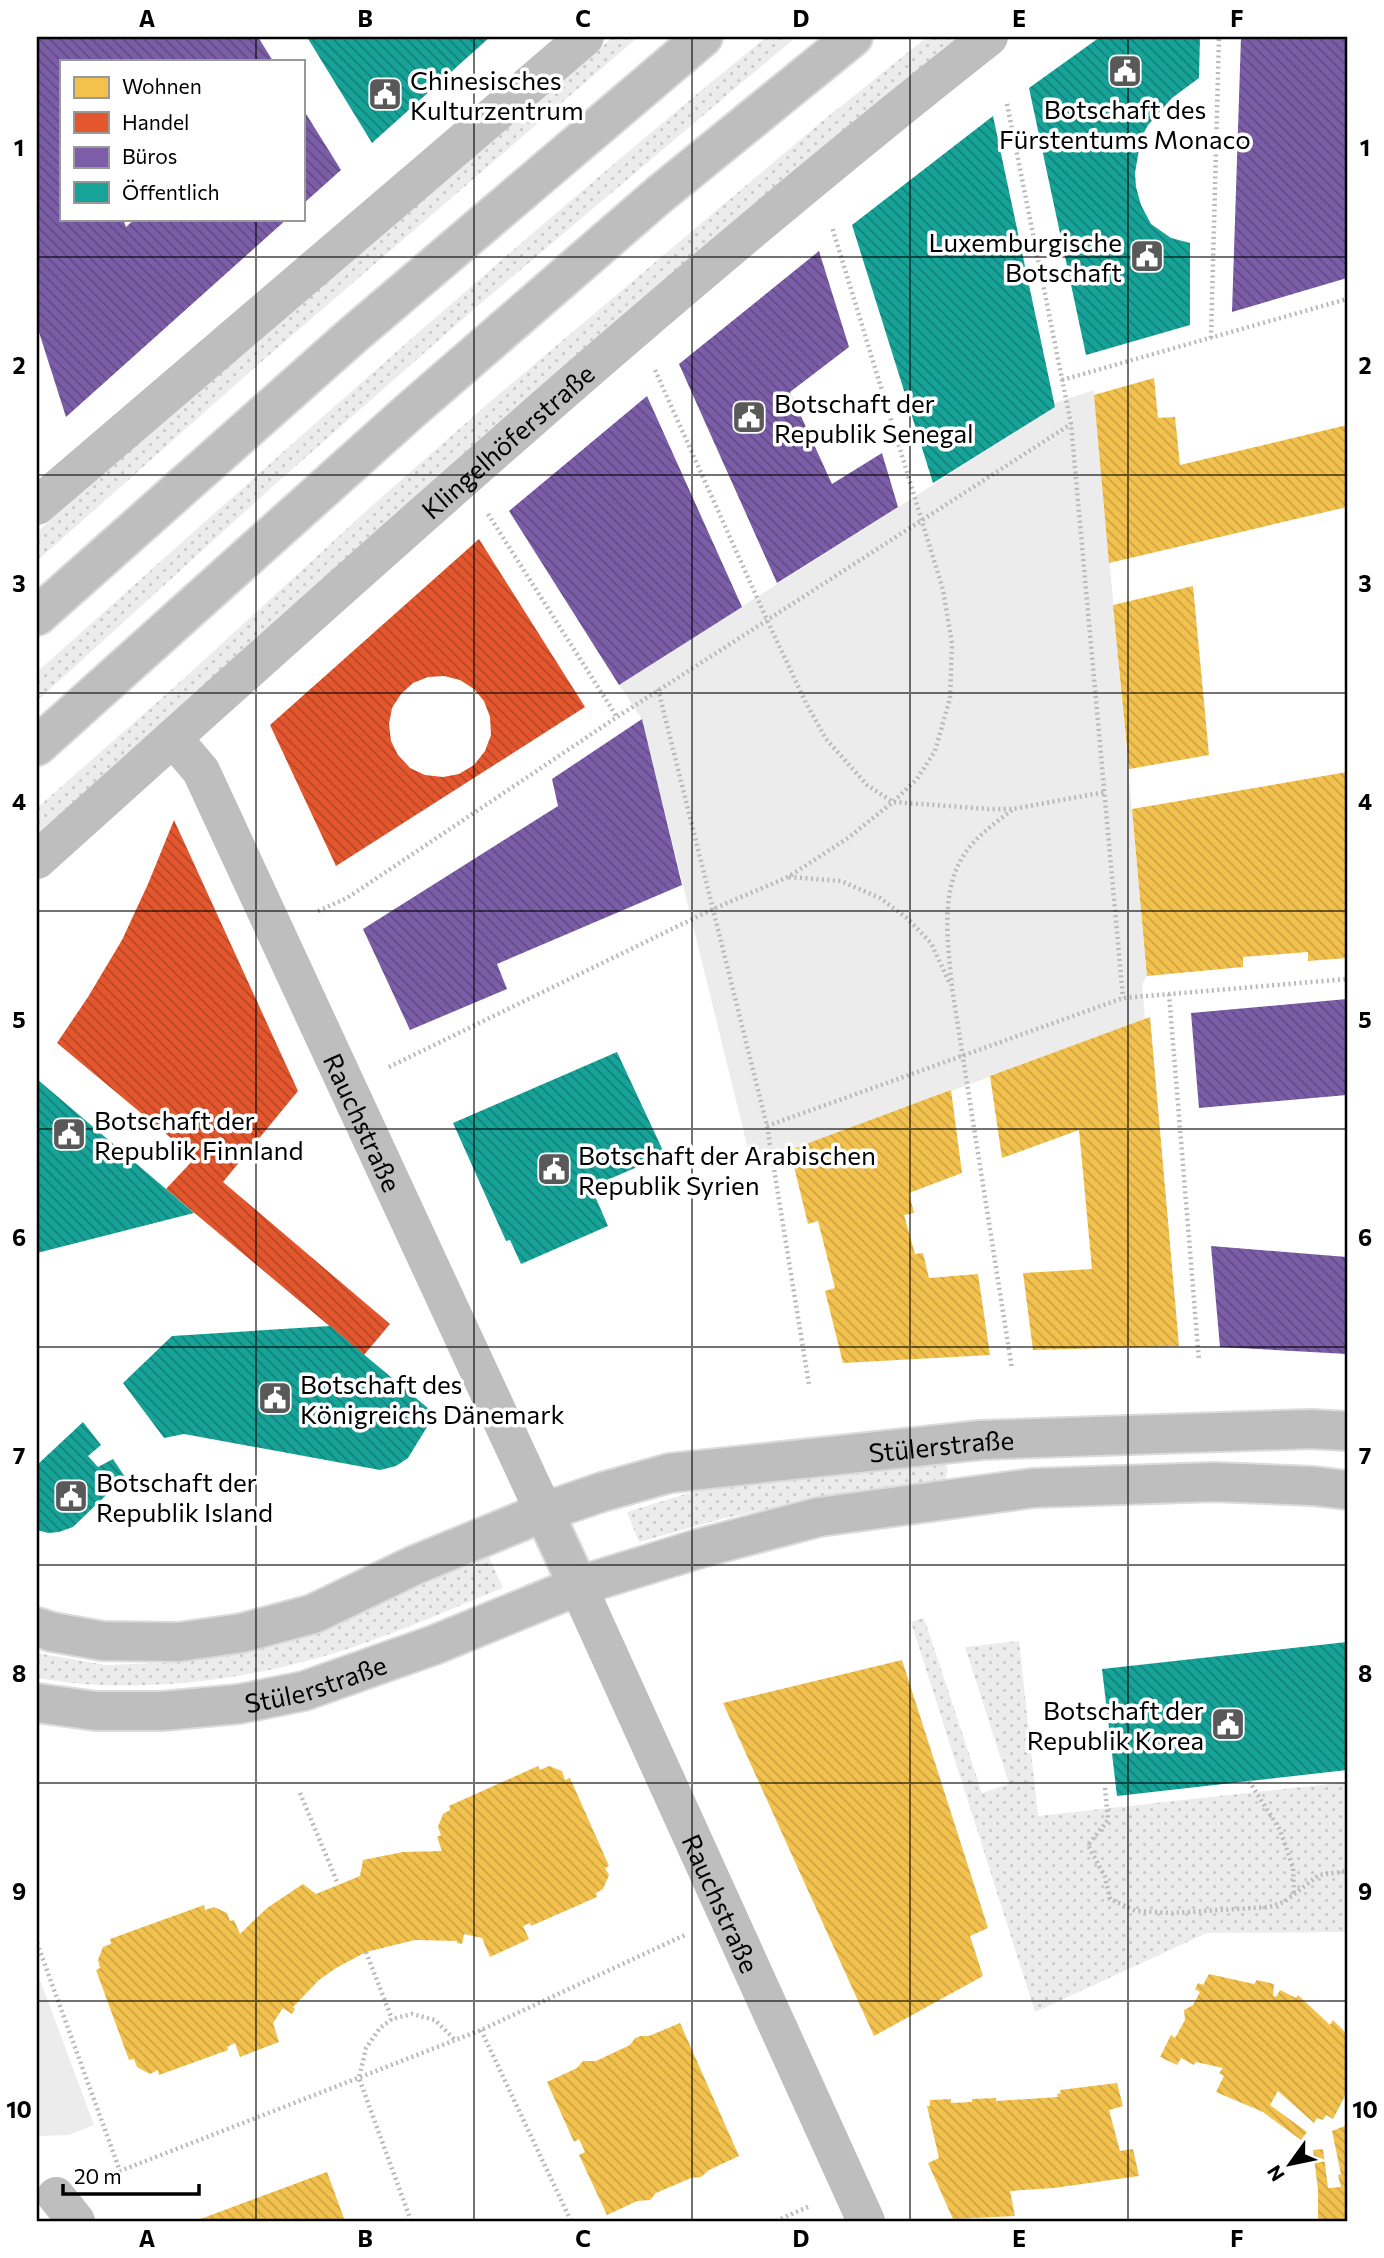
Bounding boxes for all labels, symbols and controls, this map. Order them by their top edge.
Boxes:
text: A [139,4,156,32]
text: B [357,4,373,32]
text: C [575,4,591,32]
text: D [793,4,810,32]
text: E [1012,4,1026,32]
text: F [1230,4,1244,32]
public building icon: Botschaft des Fürstentums Monaco [1106,52,1144,90]
legend [60,60,304,220]
place label: Chinesisches Kulturzentrum [410,64,584,125]
text: Wohnen [122,73,202,98]
public building icon: Chinesisches Kulturzentrum [366,75,404,113]
place label: Botschaft des Fürstentums Monaco [999,93,1251,154]
text: Handel [122,109,189,134]
text: 1 [14,133,24,161]
text: 1 [1360,133,1370,161]
text: Büros [122,143,177,168]
text: Öffentlich [122,179,220,204]
place label: Luxemburgische Botschaft [929,226,1122,287]
public building icon: Luxemburgische Botschaft [1128,237,1166,275]
text: 2 [12,351,26,379]
text: 2 [1358,351,1372,379]
street label: Klingelhöferstraße [414,357,600,524]
place label: Botschaft der Republik Senegal [774,387,974,448]
public building icon: Botschaft der Republik Senegal [730,398,768,436]
text: 3 [12,569,26,597]
text: 3 [1358,569,1372,597]
text: 4 [12,787,26,815]
text: 4 [1358,787,1372,815]
text: 5 [12,1005,26,1033]
text: 5 [1358,1005,1372,1033]
street label: Rauchstraße [318,1048,409,1196]
place label: Botschaft der Republik Finnland [94,1104,303,1165]
public building icon: Botschaft der Republik Finnland [50,1115,88,1153]
place label: Botschaft der Arabischen Republik Syrien [578,1139,876,1200]
public building icon: Botschaft der Arabischen Republik Syrien [535,1150,573,1188]
text: 6 [12,1223,26,1251]
text: 6 [1358,1223,1372,1251]
place label: Botschaft des Königreichs Dänemark [300,1368,565,1429]
public building icon: Botschaft des Königreichs Dänemark [256,1379,294,1417]
street label: Stülerstraße [867,1423,1015,1467]
text: 7 [13,1441,25,1469]
text: 7 [1359,1441,1371,1469]
place label: Botschaft der Republik Island [96,1466,273,1527]
public building icon: Botschaft der Republik Island [52,1477,90,1515]
street label: Stülerstraße [242,1648,390,1718]
text: 8 [12,1659,26,1687]
text: 8 [1358,1659,1372,1687]
place label: Botschaft der Republik Korea [1027,1694,1204,1755]
public building icon: Botschaft der Republik Korea [1209,1705,1247,1743]
street label: Rauchstraße [677,1829,767,1977]
text: 9 [12,1877,26,1905]
text: 9 [1358,1877,1372,1905]
text: 10 [6,2095,32,2123]
text: 10 [1352,2095,1378,2123]
north arrow [1254,2128,1324,2198]
scale bar [63,2153,200,2197]
text: N [1262,2161,1289,2186]
text: 20 m [74,2163,122,2188]
text: A [139,2224,156,2252]
text: B [357,2224,373,2252]
text: C [575,2224,591,2252]
text: D [793,2224,810,2252]
text: E [1012,2224,1026,2252]
text: F [1230,2224,1244,2252]

